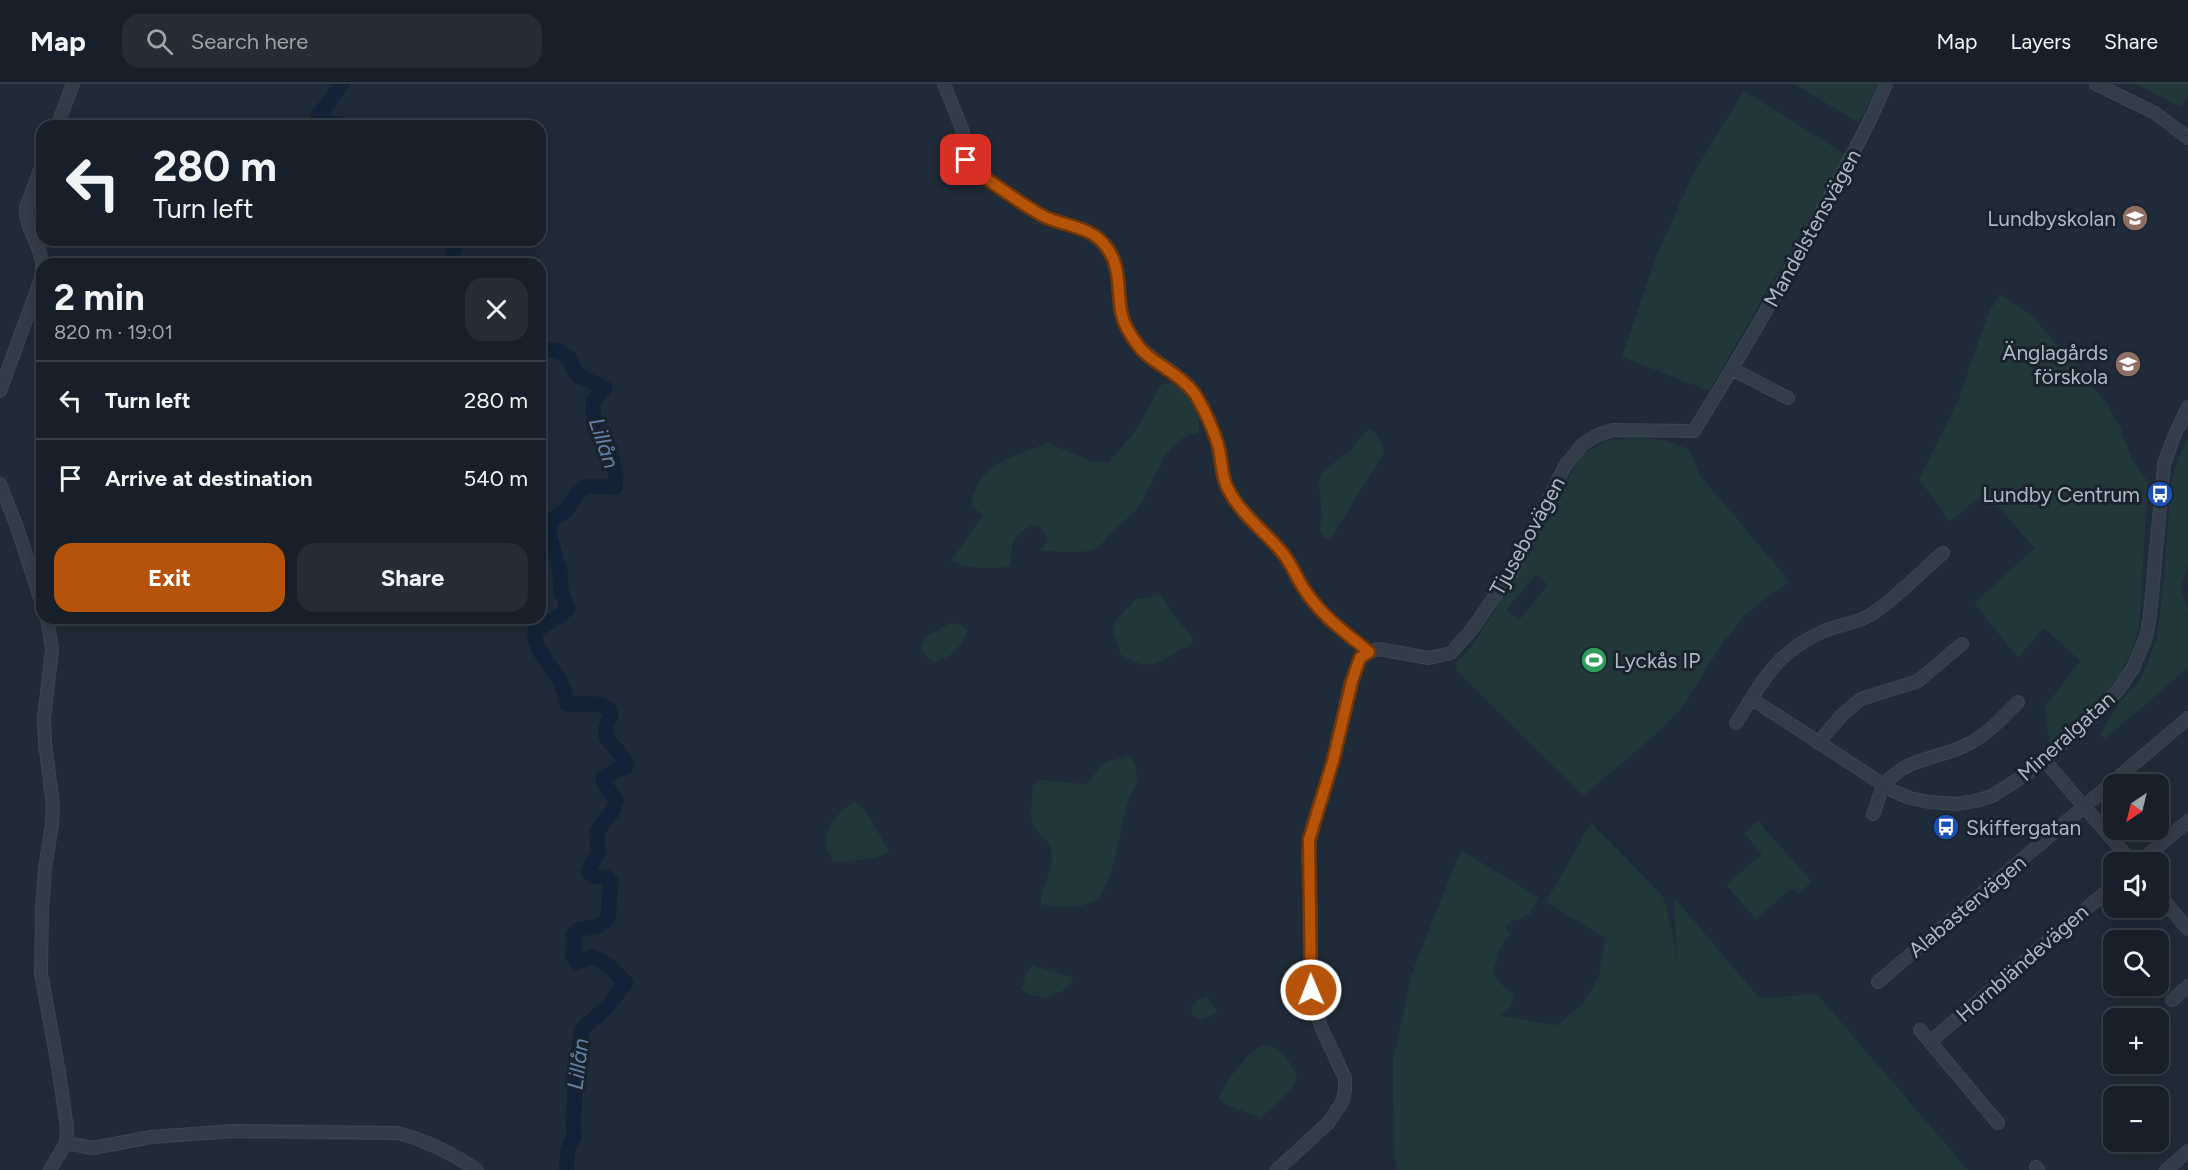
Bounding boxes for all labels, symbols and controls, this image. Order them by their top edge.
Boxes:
search box [122,14,542,68]
text: Map [30,24,86,58]
icon: search [143,25,176,58]
text: Search here [191,28,308,55]
text: Map [1937,29,1977,54]
text: Layers [2010,29,2071,54]
text: Share [2104,29,2158,54]
pin [940,134,991,185]
text: 280 m [153,141,277,192]
icon: arrive [949,143,982,176]
icon: left [54,144,132,222]
street label: Mandelstensvägen [1758,145,1866,311]
text: Turn left [153,192,253,225]
school or university icon: Lundbyskolan [2120,203,2150,233]
place label: Lundbyskolan [1987,206,2116,231]
text: 2 min [54,276,145,319]
button: close [465,278,528,341]
text: 820 m · 19:01 [54,320,173,344]
place label: Änglagårds förskola [2002,340,2108,389]
school or university icon: Änglagårds förskola [2113,349,2143,379]
icon: left [54,384,87,417]
text: Turn left [105,387,191,414]
text: 280 m [464,387,528,414]
water label: Lillån [583,414,625,472]
icon: arrive [54,462,87,495]
text: Arrive at destination [105,465,313,492]
text: 540 m [463,465,528,492]
street label: Tjusebovägen [1484,472,1570,600]
bus stop icon: Lundby Centrum [2145,479,2175,509]
place label: Lundby Centrum [1982,482,2140,507]
button: Exit [54,543,285,612]
button: Share [297,543,528,612]
sports icon: Lyckås IP [1579,645,1609,675]
place label: Lyckås IP [1614,648,1700,673]
street label: Mineralgatan [2012,686,2120,786]
north arrow [2103,774,2169,840]
map controls [2103,774,2169,1152]
bus stop icon: Skiffergatan [1931,812,1961,842]
place label: Skiffergatan [1966,815,2081,840]
street label: Alabastervägen [1903,850,2031,962]
button: sound [2103,852,2169,918]
street label: Hornbländevägen [1951,899,2093,1027]
button: search [2103,930,2169,996]
position arrow [1279,958,1343,1022]
button: + [2103,1008,2169,1074]
water label: Lillån [561,1037,595,1091]
button: − [2103,1086,2169,1152]

